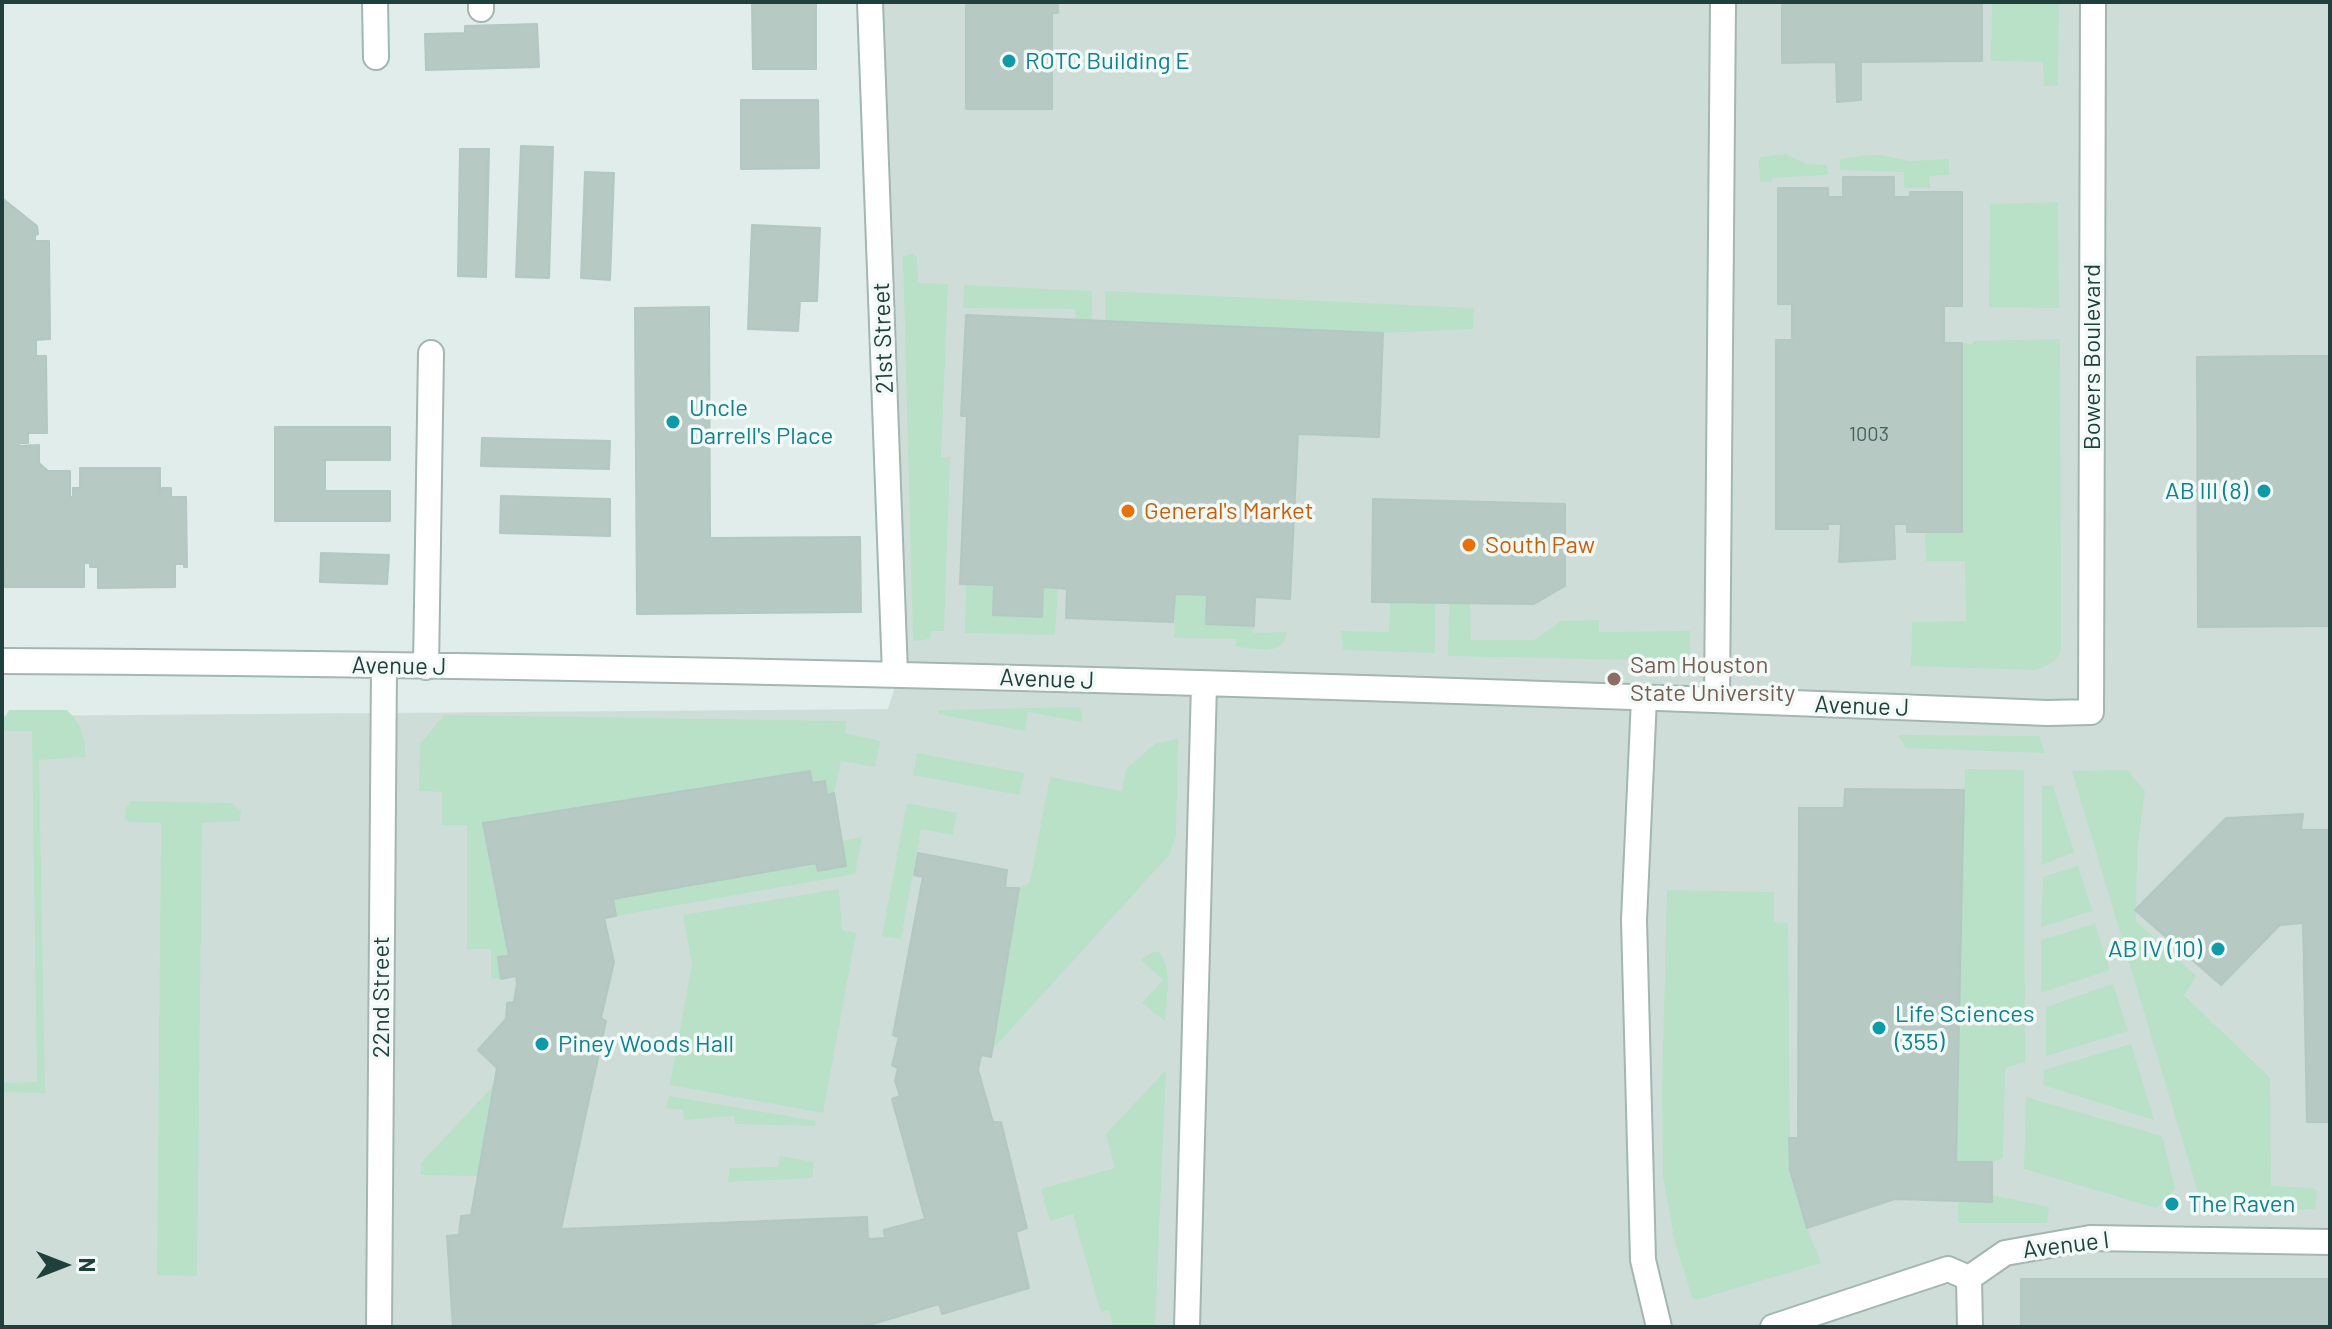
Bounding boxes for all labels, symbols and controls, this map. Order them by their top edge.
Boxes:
place label: ROTC Building E [1025,47,1190,75]
marker: ROTC Building E [1000,52,1018,70]
street label: Bowers Boulevard [2078,264,2106,450]
street label: 21st Street [867,282,899,394]
place label: Uncle Darrell's Place [689,394,833,450]
marker: Uncle Darrell's Place [664,413,682,431]
house number: 1003 [1849,422,1889,446]
place label: AB III (8) [2165,477,2248,505]
marker: AB III (8) [2255,482,2273,500]
place label: General's Market [1144,497,1313,525]
marker: General's Market [1119,502,1137,520]
place label: South Paw [1485,531,1595,559]
marker: South Paw [1460,536,1478,554]
street label: Avenue J [351,651,447,681]
place label: Sam Houston State University [1630,651,1795,707]
street label: Avenue J [999,663,1095,695]
marker: Sam Houston State University [1605,670,1623,688]
street label: Avenue J [1814,690,1910,722]
place label: AB IV (10) [2108,935,2202,963]
street label: 22nd Street [367,936,395,1058]
marker: AB IV (10) [2209,940,2227,958]
place label: Life Sciences (355) [1895,1000,2034,1056]
marker: Life Sciences (355) [1870,1019,1888,1037]
place label: Piney Woods Hall [558,1030,734,1058]
marker: Piney Woods Hall [533,1035,551,1053]
place label: The Raven [2188,1190,2296,1218]
marker: The Raven [2163,1195,2181,1213]
north arrow [24,1225,104,1305]
street label: Avenue I [2021,1225,2111,1265]
text: N [75,1258,101,1272]

